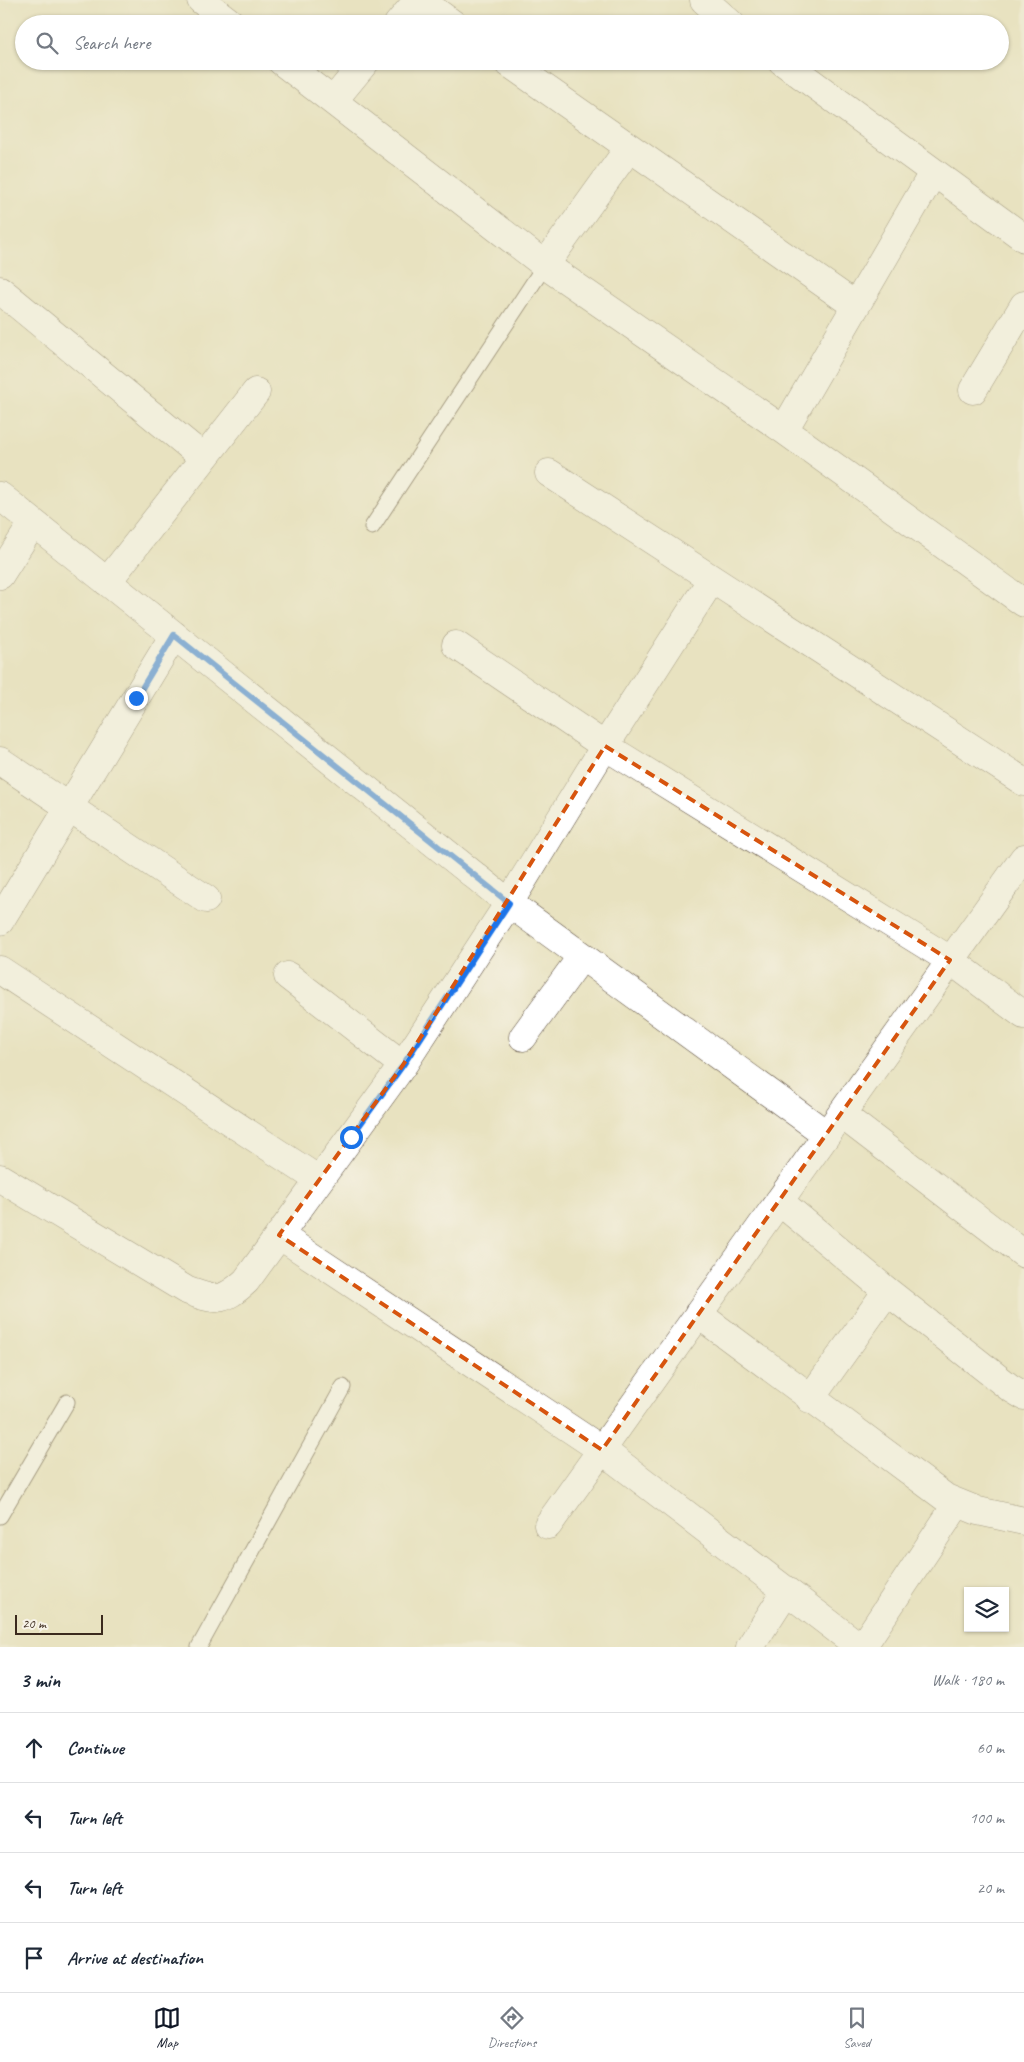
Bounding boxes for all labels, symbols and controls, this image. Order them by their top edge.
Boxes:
search box [15,15,1009,70]
icon: search [33,29,61,57]
text: Search here [73,31,150,55]
route end [125,687,148,710]
route start [340,1126,363,1149]
map controls [964,1587,1009,1632]
button: layers [964,1587,1009,1632]
scale bar [15,1612,102,1635]
text: 20 m [22,1615,46,1632]
text: 3 min [20,1667,60,1693]
text: Walk · 180 m [932,1670,1004,1690]
icon: ahead [20,1734,48,1762]
text: Continue [67,1736,124,1760]
text: 60 m [977,1738,1004,1758]
icon: left [20,1804,48,1832]
text: Turn left [67,1806,122,1830]
text: 100 m [970,1808,1004,1828]
icon: left [20,1874,48,1902]
text: Turn left [67,1876,122,1900]
text: 20 m [977,1878,1004,1898]
icon: arrive [20,1944,48,1972]
text: Arrive at destination [67,1946,203,1970]
tab: Map [153,2004,181,2051]
tab: Directions [488,2004,536,2051]
tab: Saved [843,2004,871,2051]

